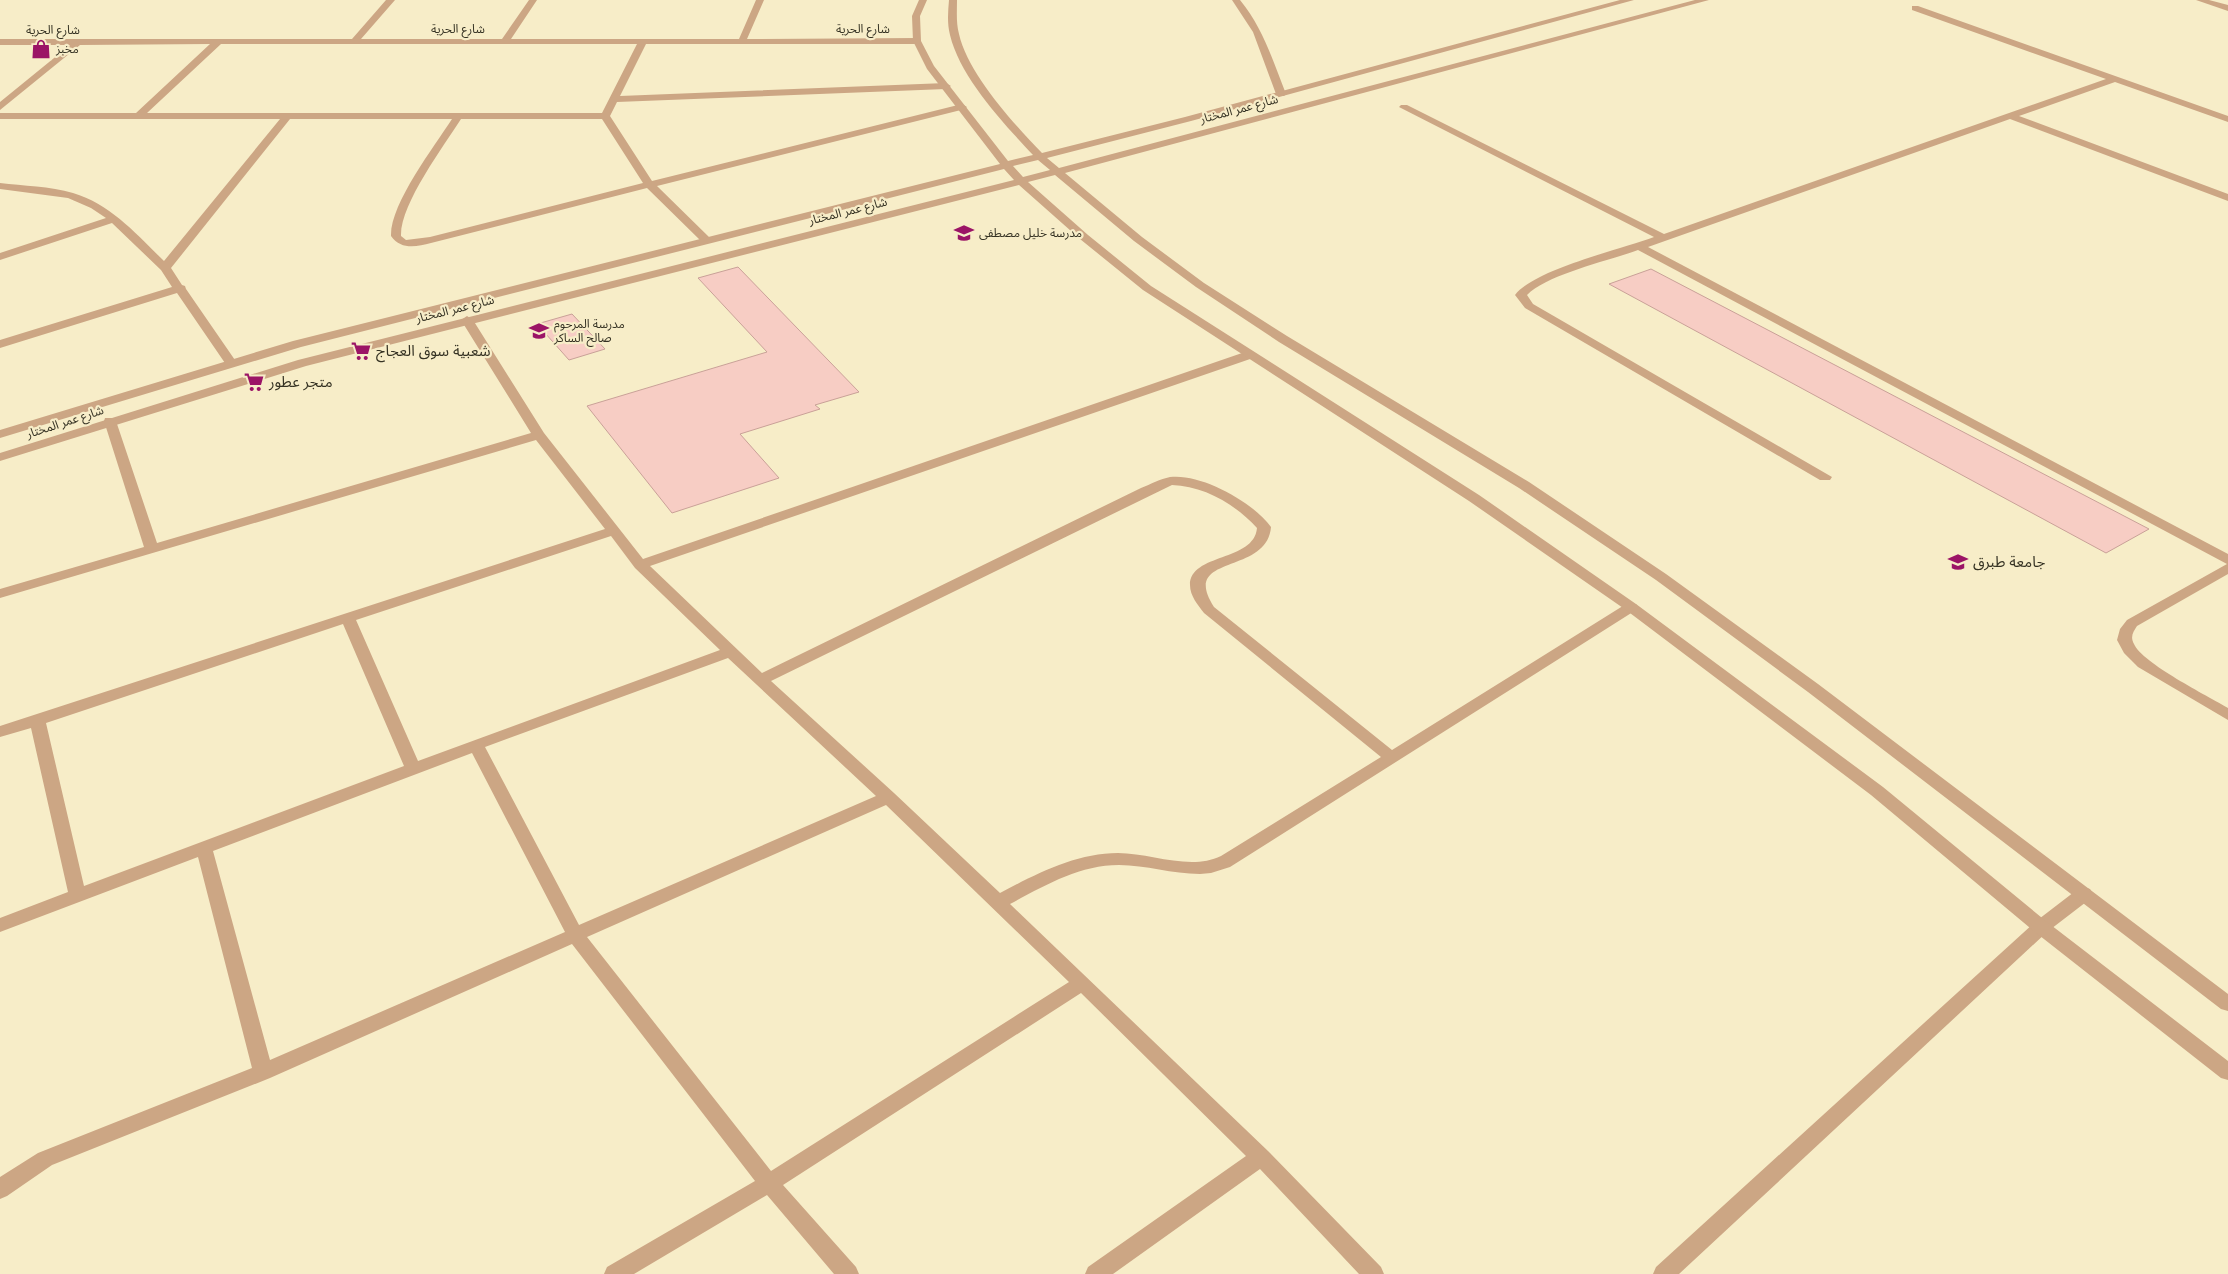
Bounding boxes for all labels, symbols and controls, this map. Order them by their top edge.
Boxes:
street label: شارع الحرية [431,21,485,38]
street label: شارع الحرية [836,21,890,38]
street label: شارع الحرية [26,22,80,39]
shop icon: مخبز [30,38,52,60]
place label: مخبز [55,41,79,56]
street label: شارع عمر المختار [1197,91,1280,128]
street label: شارع عمر المختار [806,194,889,230]
school or university icon: مدرسة خليل مصطفى [953,222,975,244]
place label: مدرسة خليل مصطفى [979,225,1082,240]
street label: شارع عمر المختار [413,292,496,328]
place label: مدرسة المرحوم صالح الساكر [553,316,625,347]
school or university icon: مدرسة المرحوم صالح الساكر [528,320,550,342]
supermarket icon: شعبية سوق العجاج [350,340,372,362]
place label: شعبية سوق العجاج [376,341,491,363]
supermarket icon: متجر عطور [243,371,265,393]
place label: متجر عطور [268,372,333,391]
street label: شارع عمر المختار [23,402,106,443]
school or university icon: جامعة طبرق [1947,551,1969,573]
place label: جامعة طبرق [1973,552,2046,571]

